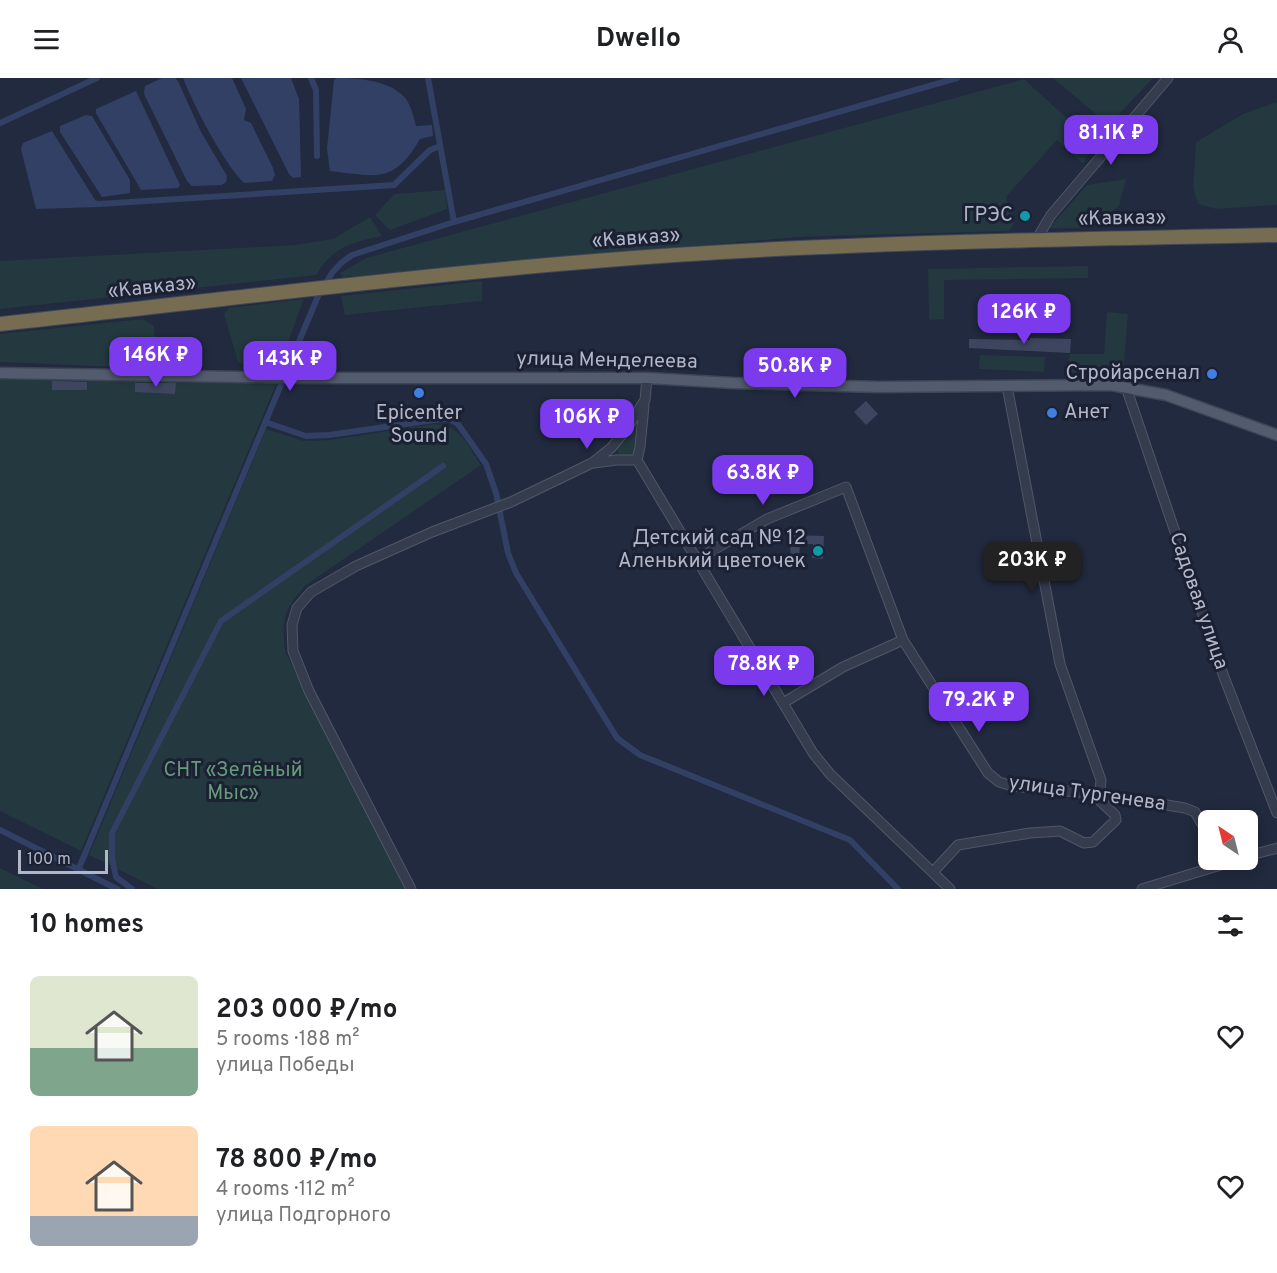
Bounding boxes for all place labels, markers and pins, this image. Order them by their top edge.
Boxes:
pin: 81.1K ₽ [1056,115,1166,166]
place label: ГРЭС [963,203,1013,229]
marker: ГРЭС [1018,209,1032,223]
pin: 126K ₽ [975,294,1073,345]
pin: 146K ₽ [107,337,205,388]
pin: 143K ₽ [241,341,339,392]
pin: 50.8K ₽ [740,348,850,399]
place label: Стройарсенал [1066,361,1200,387]
marker: Стройарсенал [1205,367,1219,381]
marker: Epicenter Sound [412,386,426,400]
pin: 106K ₽ [538,399,636,450]
place label: Анет [1064,400,1109,426]
place label: Epicenter Sound [376,401,462,450]
marker: Анет [1045,406,1059,420]
pin: 63.8K ₽ [708,455,818,506]
place label: Детский сад № 12 Аленький цветочек [618,526,806,575]
pin: 203K ₽ [983,542,1081,593]
marker: Детский сад № 12 Аленький цветочек [811,544,825,558]
pin: 78.8K ₽ [709,646,819,697]
pin: 79.2K ₽ [924,682,1034,733]

